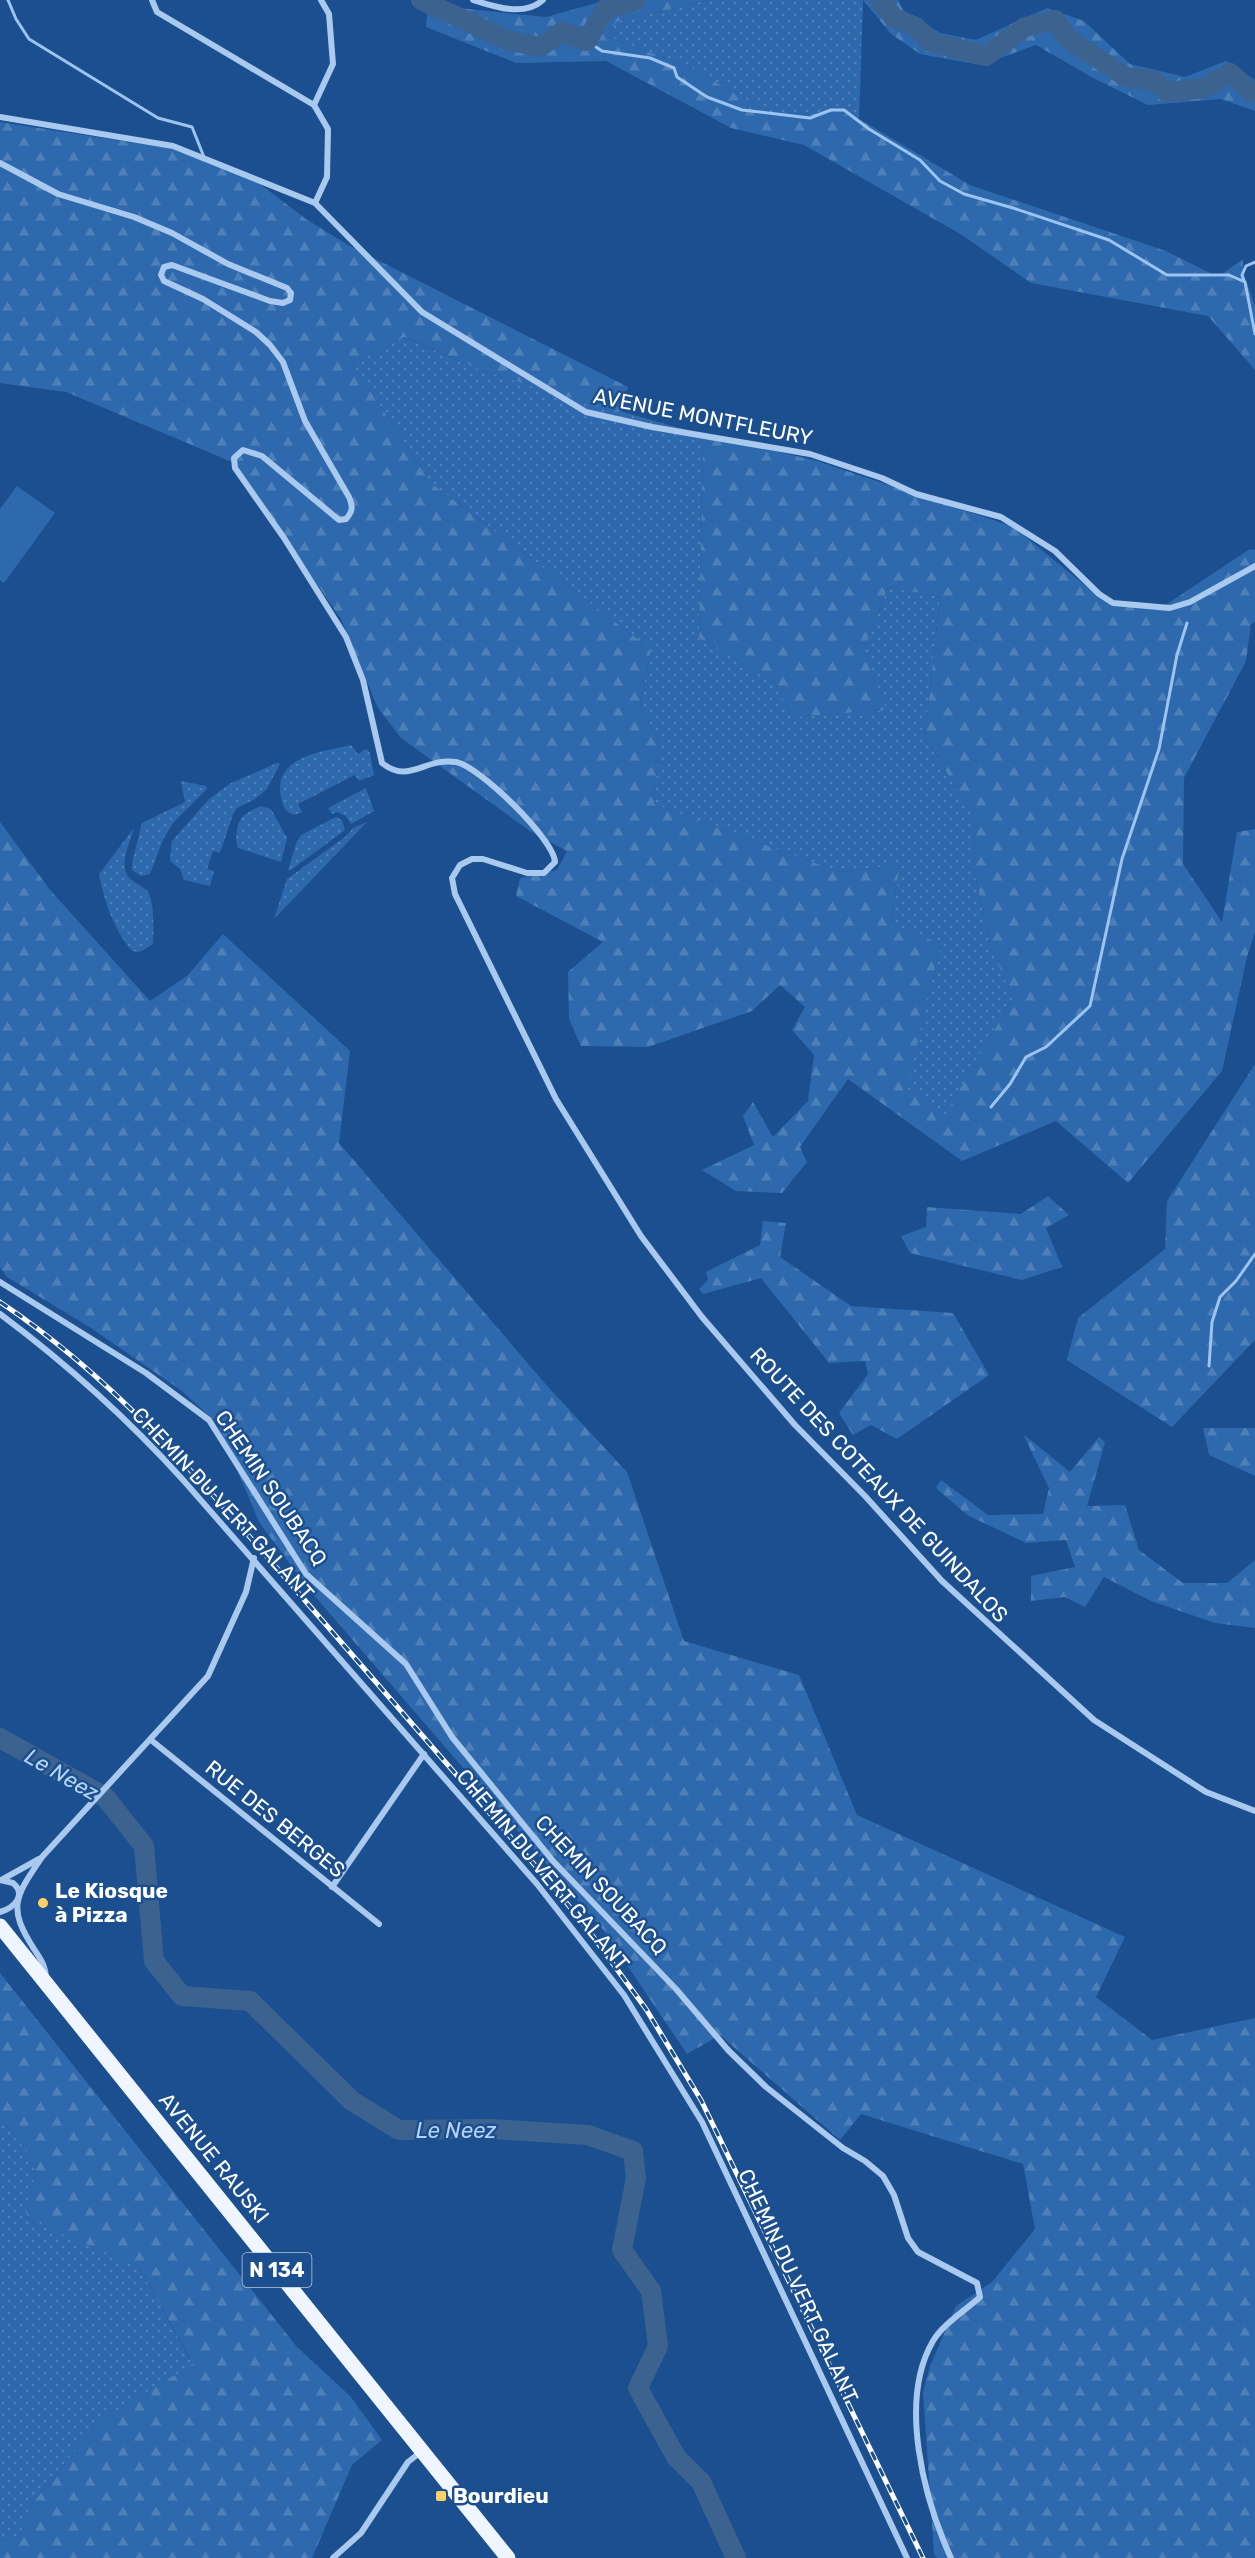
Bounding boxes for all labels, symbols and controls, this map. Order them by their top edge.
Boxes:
street label: AVENUE MONTFLEURY [591,383,815,450]
street label: ROUTE DES COTEAUX DE GUINDALOS [745,1342,1014,1627]
street label: CHEMIN DU VERT GALANT [127,1402,320,1606]
street label: CHEMIN SOUBACQ [210,1405,333,1570]
water label: Le Neez [20,1743,103,1806]
street label: RUE DES BERGES [200,1755,350,1883]
street label: CHEMIN DU VERT GALANT [452,1764,635,1975]
street label: CHEMIN SOUBACQ [530,1810,672,1960]
place label: Le Kiosque à Pizza [55,1878,168,1927]
marker: Le Kiosque à Pizza [36,1896,50,1910]
street label: AVENUE RAUSKI [154,2087,275,2228]
water label: Le Neez [416,2117,496,2144]
street label: CHEMIN DU VERT GALANT [733,2165,864,2407]
road number: N 134 [242,2253,312,2287]
place label: Bourdieu [453,2483,549,2508]
marker: Bourdieu [434,2489,448,2503]

